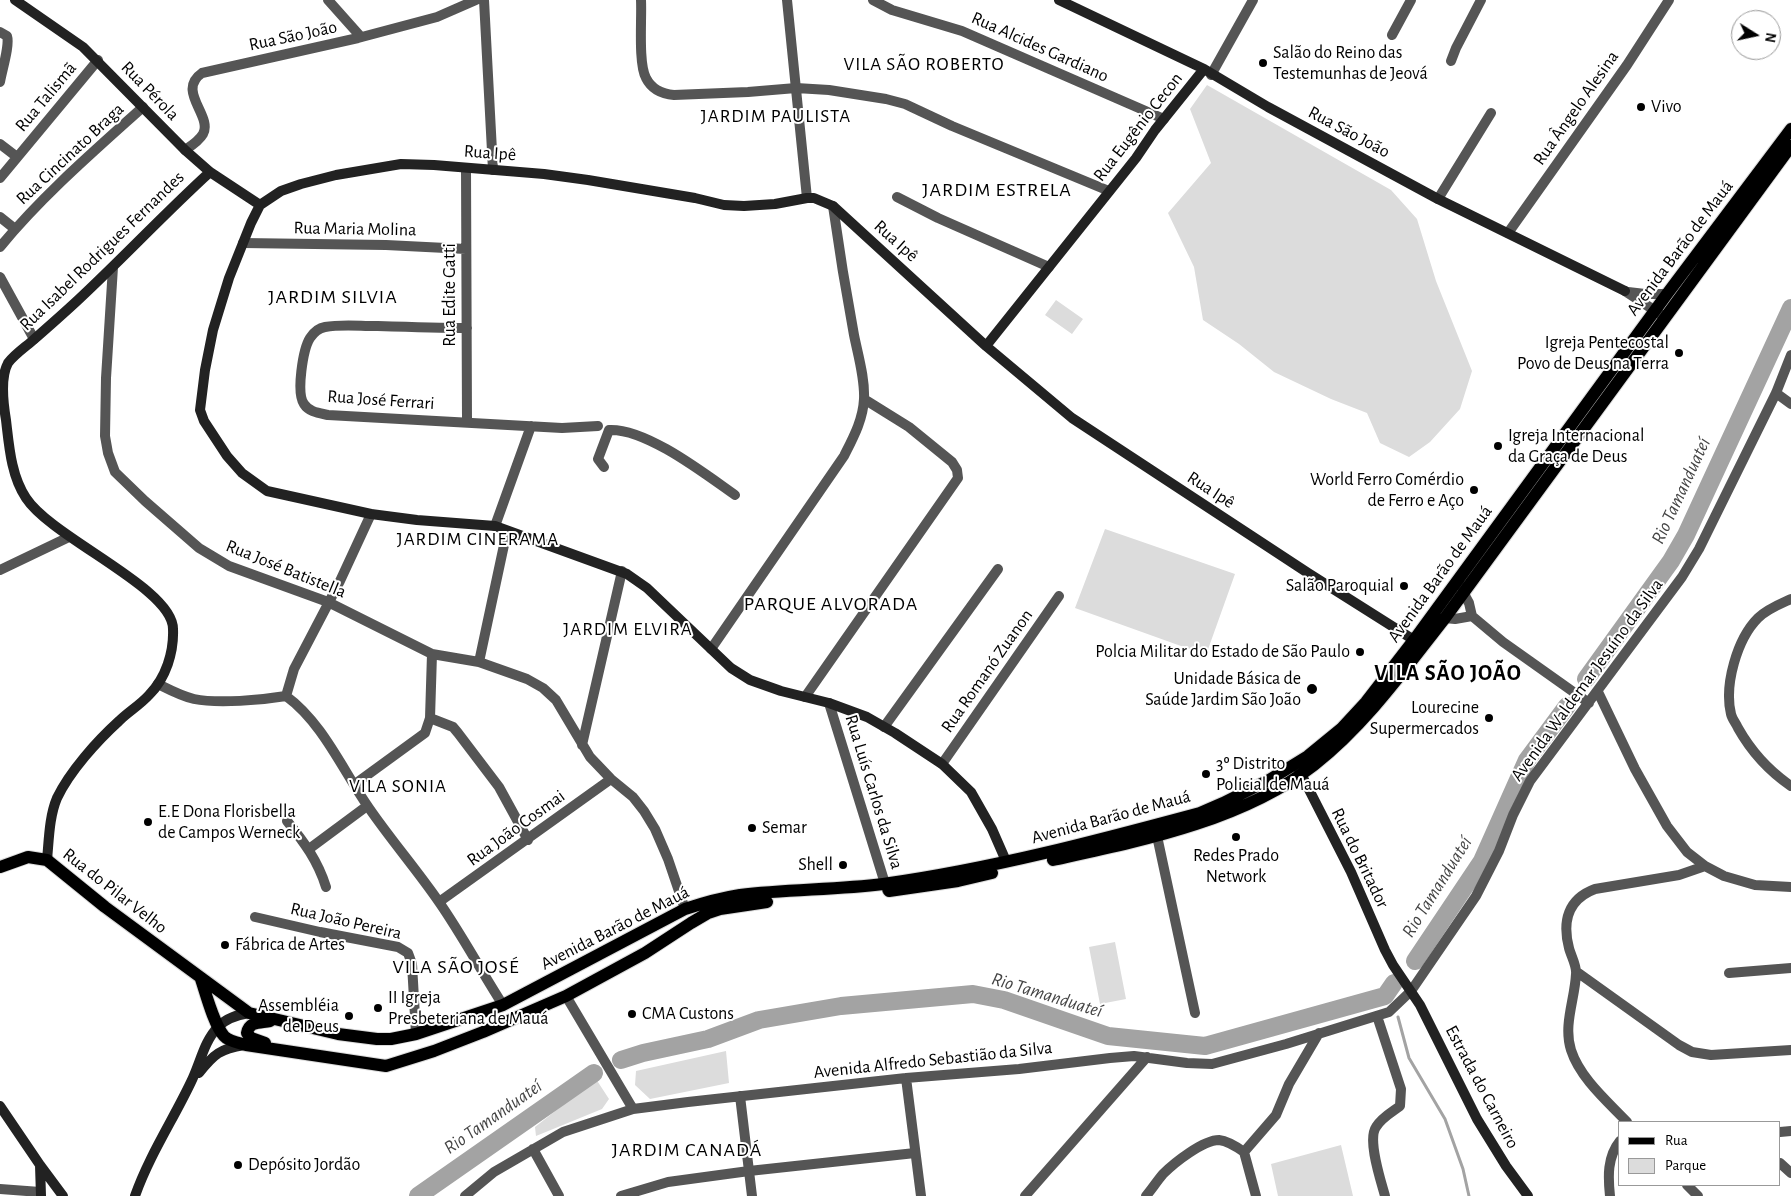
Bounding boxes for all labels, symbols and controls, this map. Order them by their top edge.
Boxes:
street label: Rua Alcides Gardiano [968,7,1112,87]
north arrow [1731,10,1781,60]
street label: Rua São João [247,16,339,56]
text: N [1762,31,1778,43]
place label: Salão do Reino das Testemunhas de Jeová [1273,42,1428,84]
street label: Rua Ângelo Alesina [1529,47,1623,169]
district label: VILA SÃO ROBERTO [842,53,1006,75]
street label: Rua Pérola [116,57,184,125]
marker: Salão do Reino das Testemunhas de Jeová [1257,57,1269,69]
street label: Rua Talismã [11,58,81,136]
street label: Rua Eugênio Cecon [1089,68,1187,186]
place label: Vivo [1651,96,1682,118]
street label: Rua Cincinato Braga [12,99,128,209]
street label: Rua São João [1304,101,1394,163]
marker: Vivo [1635,101,1647,113]
district label: JARDIM PAULISTA [699,105,853,127]
street label: Rua Ipê [463,140,517,166]
street label: Rua Isabel Rodrigues Fernandes [15,167,189,335]
street label: Avenida Barão de Mauá [1622,176,1738,320]
district label: JARDIM ESTRELA [921,178,1073,202]
street label: Rua Ipê [869,215,923,267]
street label: Rua Maria Molina [293,217,417,241]
street label: Rua Edite Gatti [439,243,461,347]
district label: JARDIM SILVIA [267,285,399,309]
place label: Igreja Pentecostal Povo de Deus na Terra [1517,332,1669,374]
marker: Igreja Pentecostal Povo de Deus na Terra [1673,347,1685,359]
street label: Rua José Ferrari [327,385,435,415]
place label: Igreja Internacional da Graça de Deus [1508,425,1644,468]
water label: Rio Tamanduateí [1646,434,1716,548]
marker: Igreja Internacional da Graça de Deus [1492,440,1504,452]
street label: Rua Ipê [1183,467,1239,513]
place label: World Ferro Comérdio de Ferro e Aço [1310,469,1464,512]
marker: World Ferro Comérdio de Ferro e Aço [1468,484,1480,496]
street label: Avenida Barão de Mauá [1383,501,1497,647]
district label: JARDIM CINERAMA [395,528,561,550]
street label: Rua José Batistella [223,535,349,603]
street label: Avenida Waldemar Jesuíno da Silva [1506,574,1668,786]
place label: Salão Paroquial [1286,575,1394,597]
marker: Salão Paroquial [1398,580,1410,592]
district label: PARQUE ALVORADA [742,592,920,616]
street label: Rua Romanó Zuanon [936,605,1038,737]
district label: JARDIM ELVIRA [562,618,694,640]
place label: Polcia Militar do Estado de São Paulo [1095,641,1350,663]
marker: Polcia Militar do Estado de São Paulo [1354,646,1366,658]
district label: VILA SÃO JOÃO [1373,660,1523,686]
place label: Unidade Básica de Saúde Jardim São João [1145,668,1301,711]
marker: Unidade Básica de Saúde Jardim São João [1305,682,1319,696]
place label: Lourecine Supermercados [1370,697,1479,740]
street label: Rua Luís Carlos da Silva [840,712,908,872]
marker: Lourecine Supermercados [1483,712,1495,724]
place label: 3º Distrito Policial de Mauá [1216,753,1330,796]
marker: 3º Distrito Policial de Mauá [1200,768,1212,780]
district label: VILA SONIA [348,775,448,797]
street label: Rua João Cosmai [463,785,569,871]
street label: Avenida Barão de Mauá [1029,785,1193,849]
place label: E.E Dona Florisbella de Campos Werneck [158,801,300,844]
street label: Rua do Britador [1326,804,1394,912]
marker: E.E Dona Florisbella de Campos Werneck [142,816,154,828]
place label: Semar [762,817,807,839]
marker: Semar [746,822,758,834]
marker: Redes Prado Network [1230,831,1242,843]
water label: Rio Tamanduateí [1397,832,1477,942]
street label: Rua do Pilar Velho [58,844,172,938]
place label: Redes Prado Network [1193,845,1279,888]
place label: Shell [798,854,833,876]
marker: Shell [837,859,849,871]
street label: Avenida Barão de Mauá [537,881,693,975]
street label: Rua João Pereira [288,898,404,944]
place label: Fábrica de Artes [235,934,345,956]
marker: Fábrica de Artes [219,939,231,951]
district label: VILA SÃO JOSÉ [391,955,521,979]
water label: Rio Tamanduateí [989,967,1105,1023]
place label: II Igreja Presbeteriana de Mauá [388,987,549,1030]
place label: Assembléia de Deus [258,995,339,1038]
marker: II Igreja Presbeteriana de Mauá [372,1002,384,1014]
place label: CMA Custons [642,1003,734,1025]
marker: CMA Custons [626,1008,638,1020]
marker: Assembléia de Deus [343,1010,355,1022]
street label: Estrada do Carneiro [1440,1022,1524,1152]
street label: Avenida Alfredo Sebastião da Silva [813,1037,1053,1083]
water label: Rio Tamanduateí [439,1075,547,1159]
legend [1618,1121,1781,1186]
text: Rua [1665,1133,1688,1148]
district label: JARDIM CANADÁ [610,1138,764,1162]
place label: Depósito Jordão [248,1154,360,1176]
text: Parque [1665,1158,1706,1173]
marker: Depósito Jordão [232,1159,244,1171]

